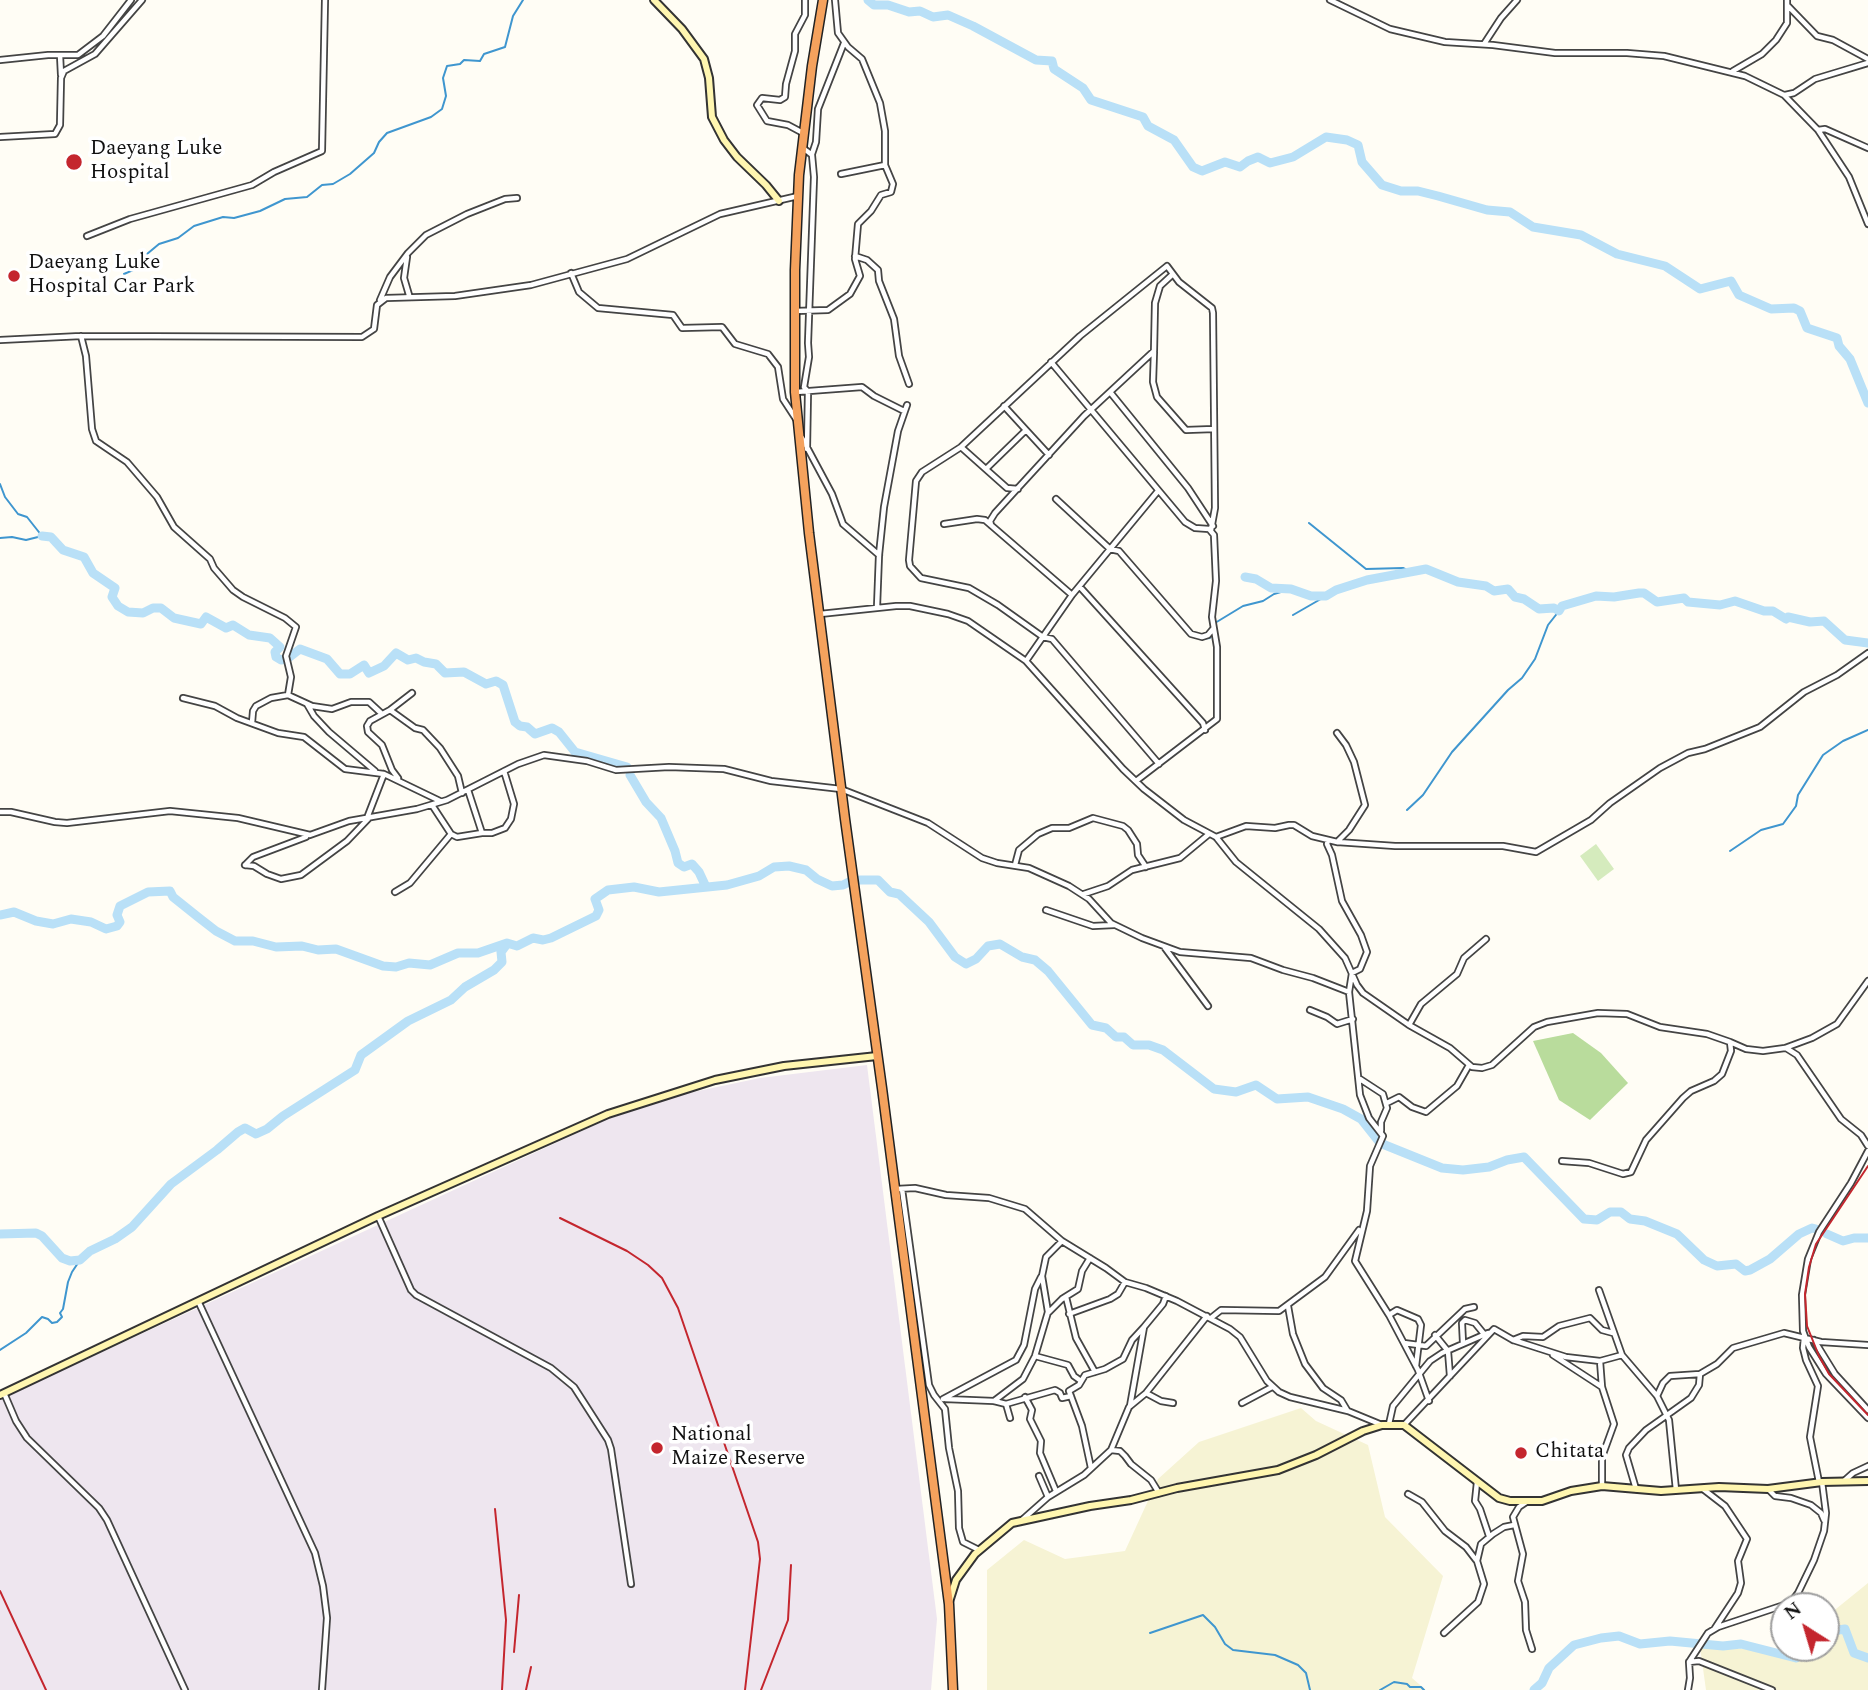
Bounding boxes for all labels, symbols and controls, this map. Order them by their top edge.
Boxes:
place label: Daeyang Luke Hospital [90,137,222,187]
marker: Daeyang Luke Hospital [64,152,84,172]
place label: Daeyang Luke Hospital Car Park [28,251,195,301]
marker: Daeyang Luke Hospital Car Park [6,268,22,284]
place label: National Maize Reserve [671,1423,805,1473]
marker: National Maize Reserve [649,1440,665,1456]
place label: Chitata [1535,1440,1604,1466]
marker: Chitata [1513,1445,1529,1461]
north arrow [1770,1592,1840,1662]
text: N [1778,1595,1808,1628]

